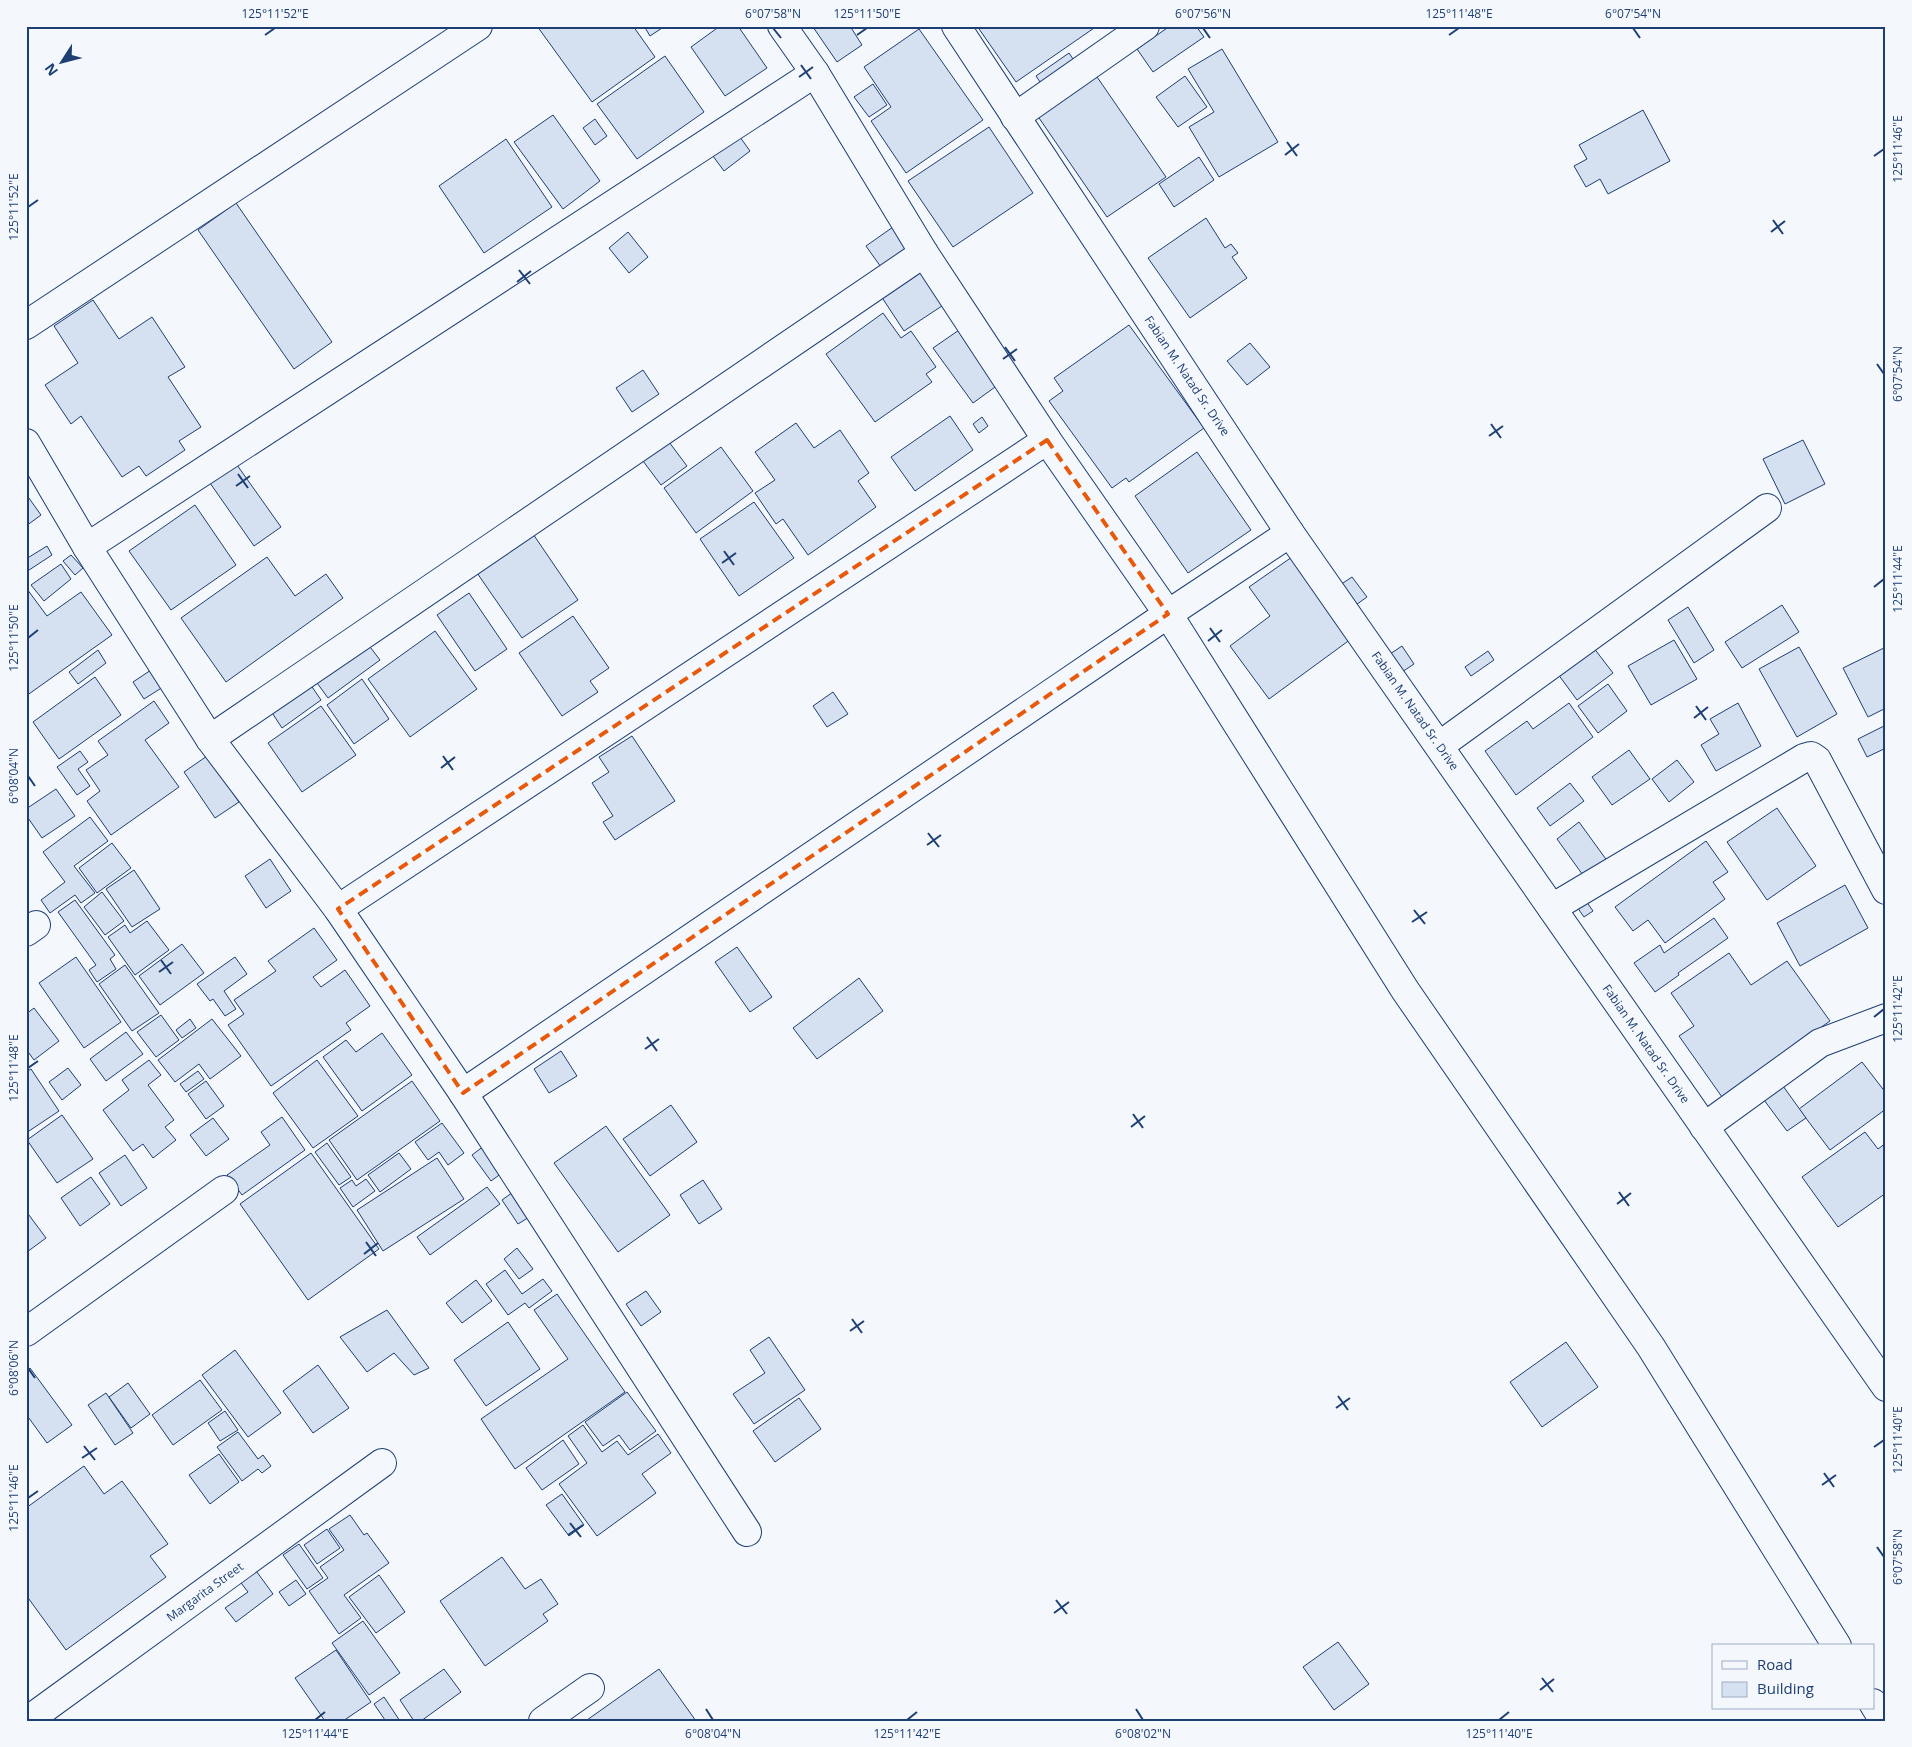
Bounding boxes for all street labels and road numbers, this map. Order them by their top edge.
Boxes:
street label: Fabian M. Natad Sr. Drive [1141,312,1234,439]
street label: Fabian M. Natad Sr. Drive [1368,648,1463,774]
street label: Fabian M. Natad Sr. Drive [1599,981,1694,1107]
street label: Margarita Street [163,1558,247,1625]

